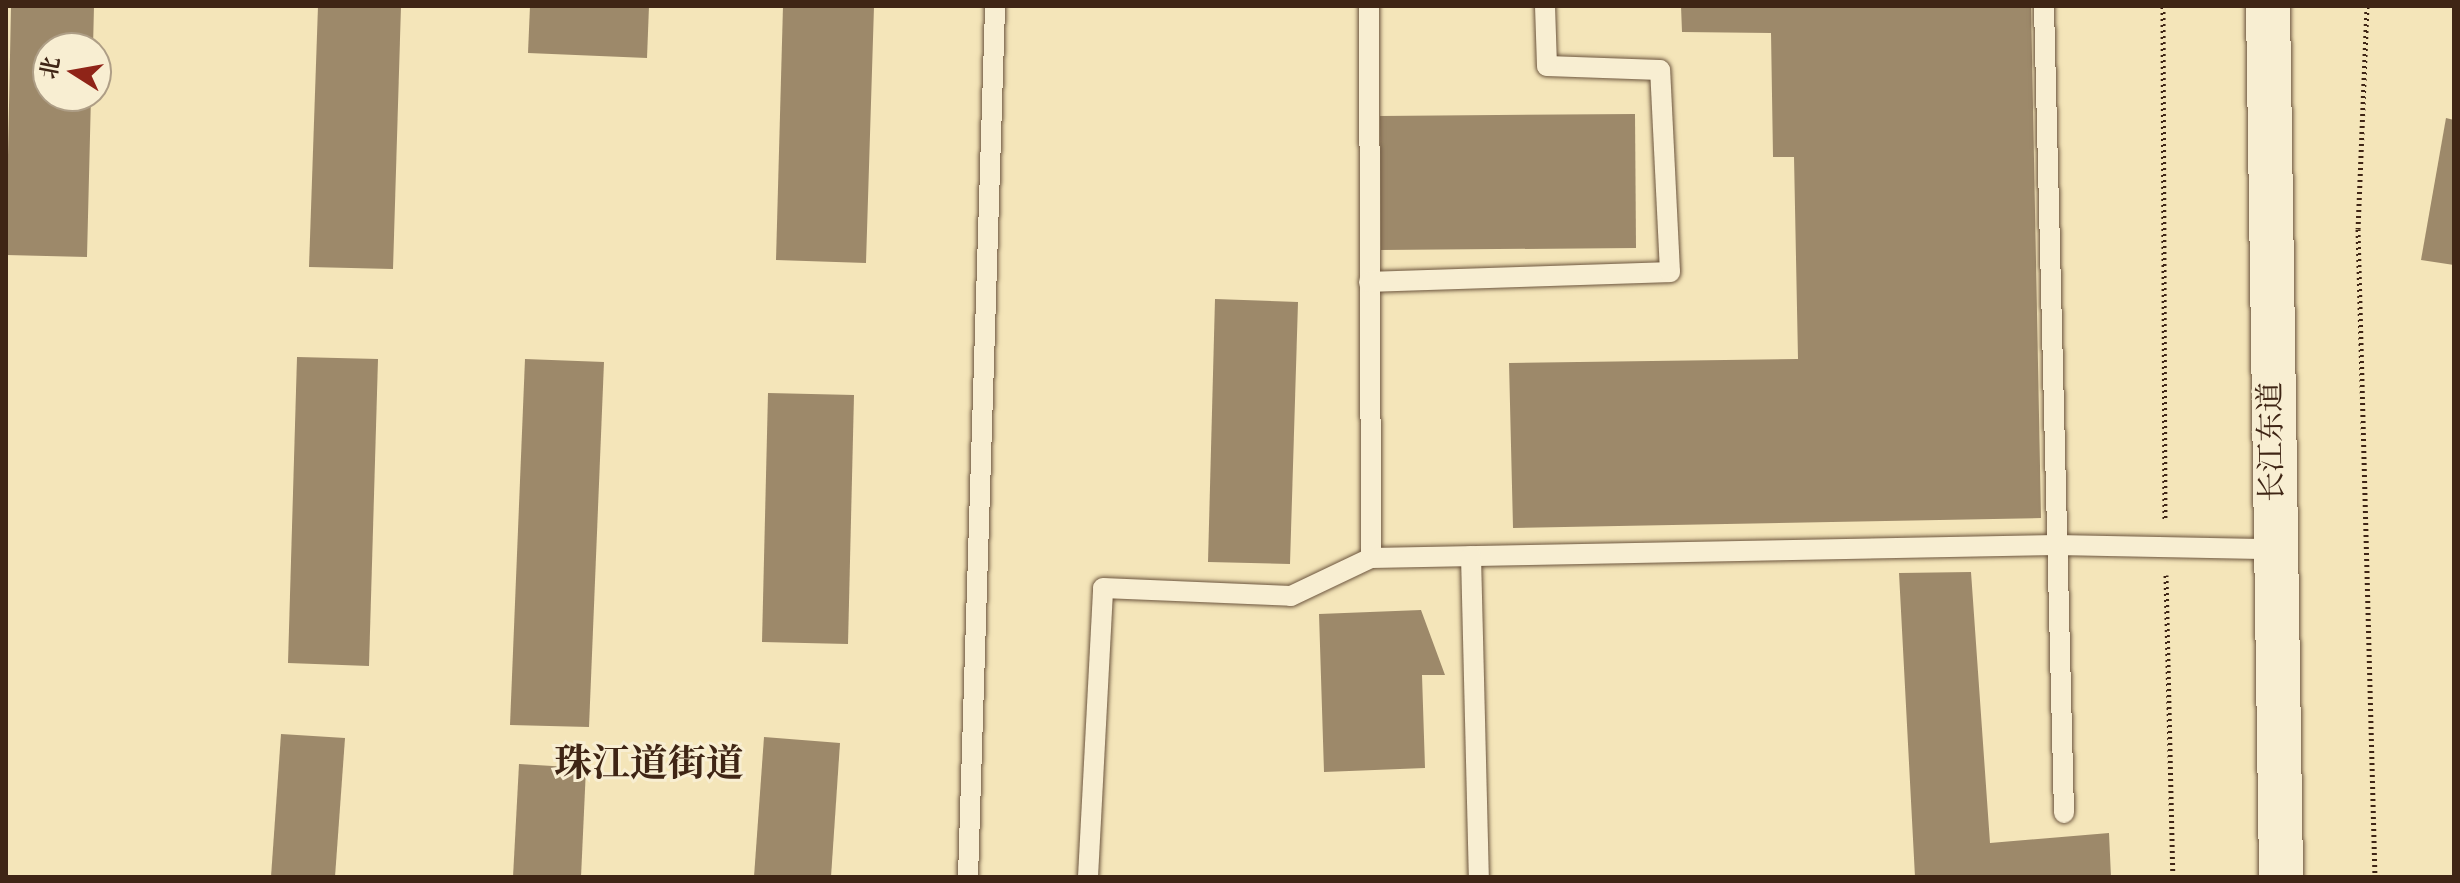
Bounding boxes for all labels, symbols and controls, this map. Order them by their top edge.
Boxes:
north arrow [32,32,112,112]
text: 北 [35,54,66,81]
street label: 长江东道 [2253,382,2291,502]
district label: 珠江道街道 [554,742,744,788]

